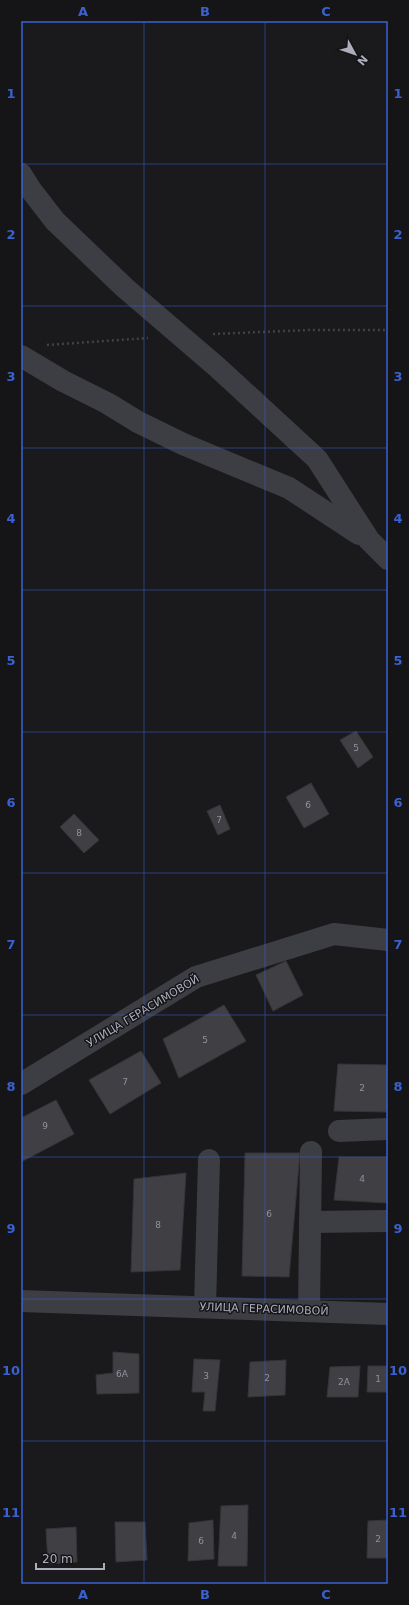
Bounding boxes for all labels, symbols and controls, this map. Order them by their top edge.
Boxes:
text: A [78,4,88,19]
text: B [200,4,210,19]
text: C [321,4,331,19]
north arrow [335,34,375,74]
text: N [354,52,370,68]
text: 1 [6,86,16,101]
text: 1 [393,86,403,101]
text: 2 [6,227,16,242]
text: 2 [393,227,403,242]
text: 3 [6,369,16,384]
text: 3 [393,369,403,384]
text: 4 [6,511,16,526]
text: 4 [393,511,403,526]
text: 5 [6,653,16,668]
text: 5 [393,653,403,668]
house number: 5 [353,743,359,753]
text: 6 [6,795,16,810]
text: 6 [393,795,403,810]
house number: 6 [305,800,311,810]
house number: 7 [216,815,222,825]
house number: 8 [76,828,82,838]
text: 7 [6,937,16,952]
text: 7 [393,937,403,952]
street label: УЛИЦА ГЕРАСИМОВОЙ [84,972,202,1050]
house number: 5 [202,1035,208,1045]
house number: 7 [122,1077,128,1087]
text: 8 [6,1079,16,1094]
text: 8 [393,1079,403,1094]
house number: 2 [359,1083,365,1093]
house number: 9 [42,1121,48,1131]
house number: 4 [359,1174,365,1184]
house number: 6 [266,1209,272,1219]
house number: 8 [155,1220,161,1230]
text: 9 [6,1221,16,1236]
text: 9 [393,1221,403,1236]
street label: УЛИЦА ГЕРАСИМОВОЙ [199,1300,329,1318]
text: 10 [2,1363,20,1378]
text: 10 [389,1363,407,1378]
house number: 6А [116,1369,129,1379]
house number: 3 [203,1371,209,1381]
house number: 2 [264,1373,270,1383]
house number: 1 [375,1374,381,1384]
house number: 2А [338,1377,351,1387]
text: 11 [2,1505,20,1520]
text: 11 [389,1505,407,1520]
house number: 4 [231,1531,237,1541]
house number: 2 [375,1534,381,1544]
house number: 6 [198,1536,204,1546]
scale bar [36,1545,104,1571]
text: 20 m [42,1552,73,1566]
text: A [78,1587,88,1602]
text: B [200,1587,210,1602]
text: C [321,1587,331,1602]

